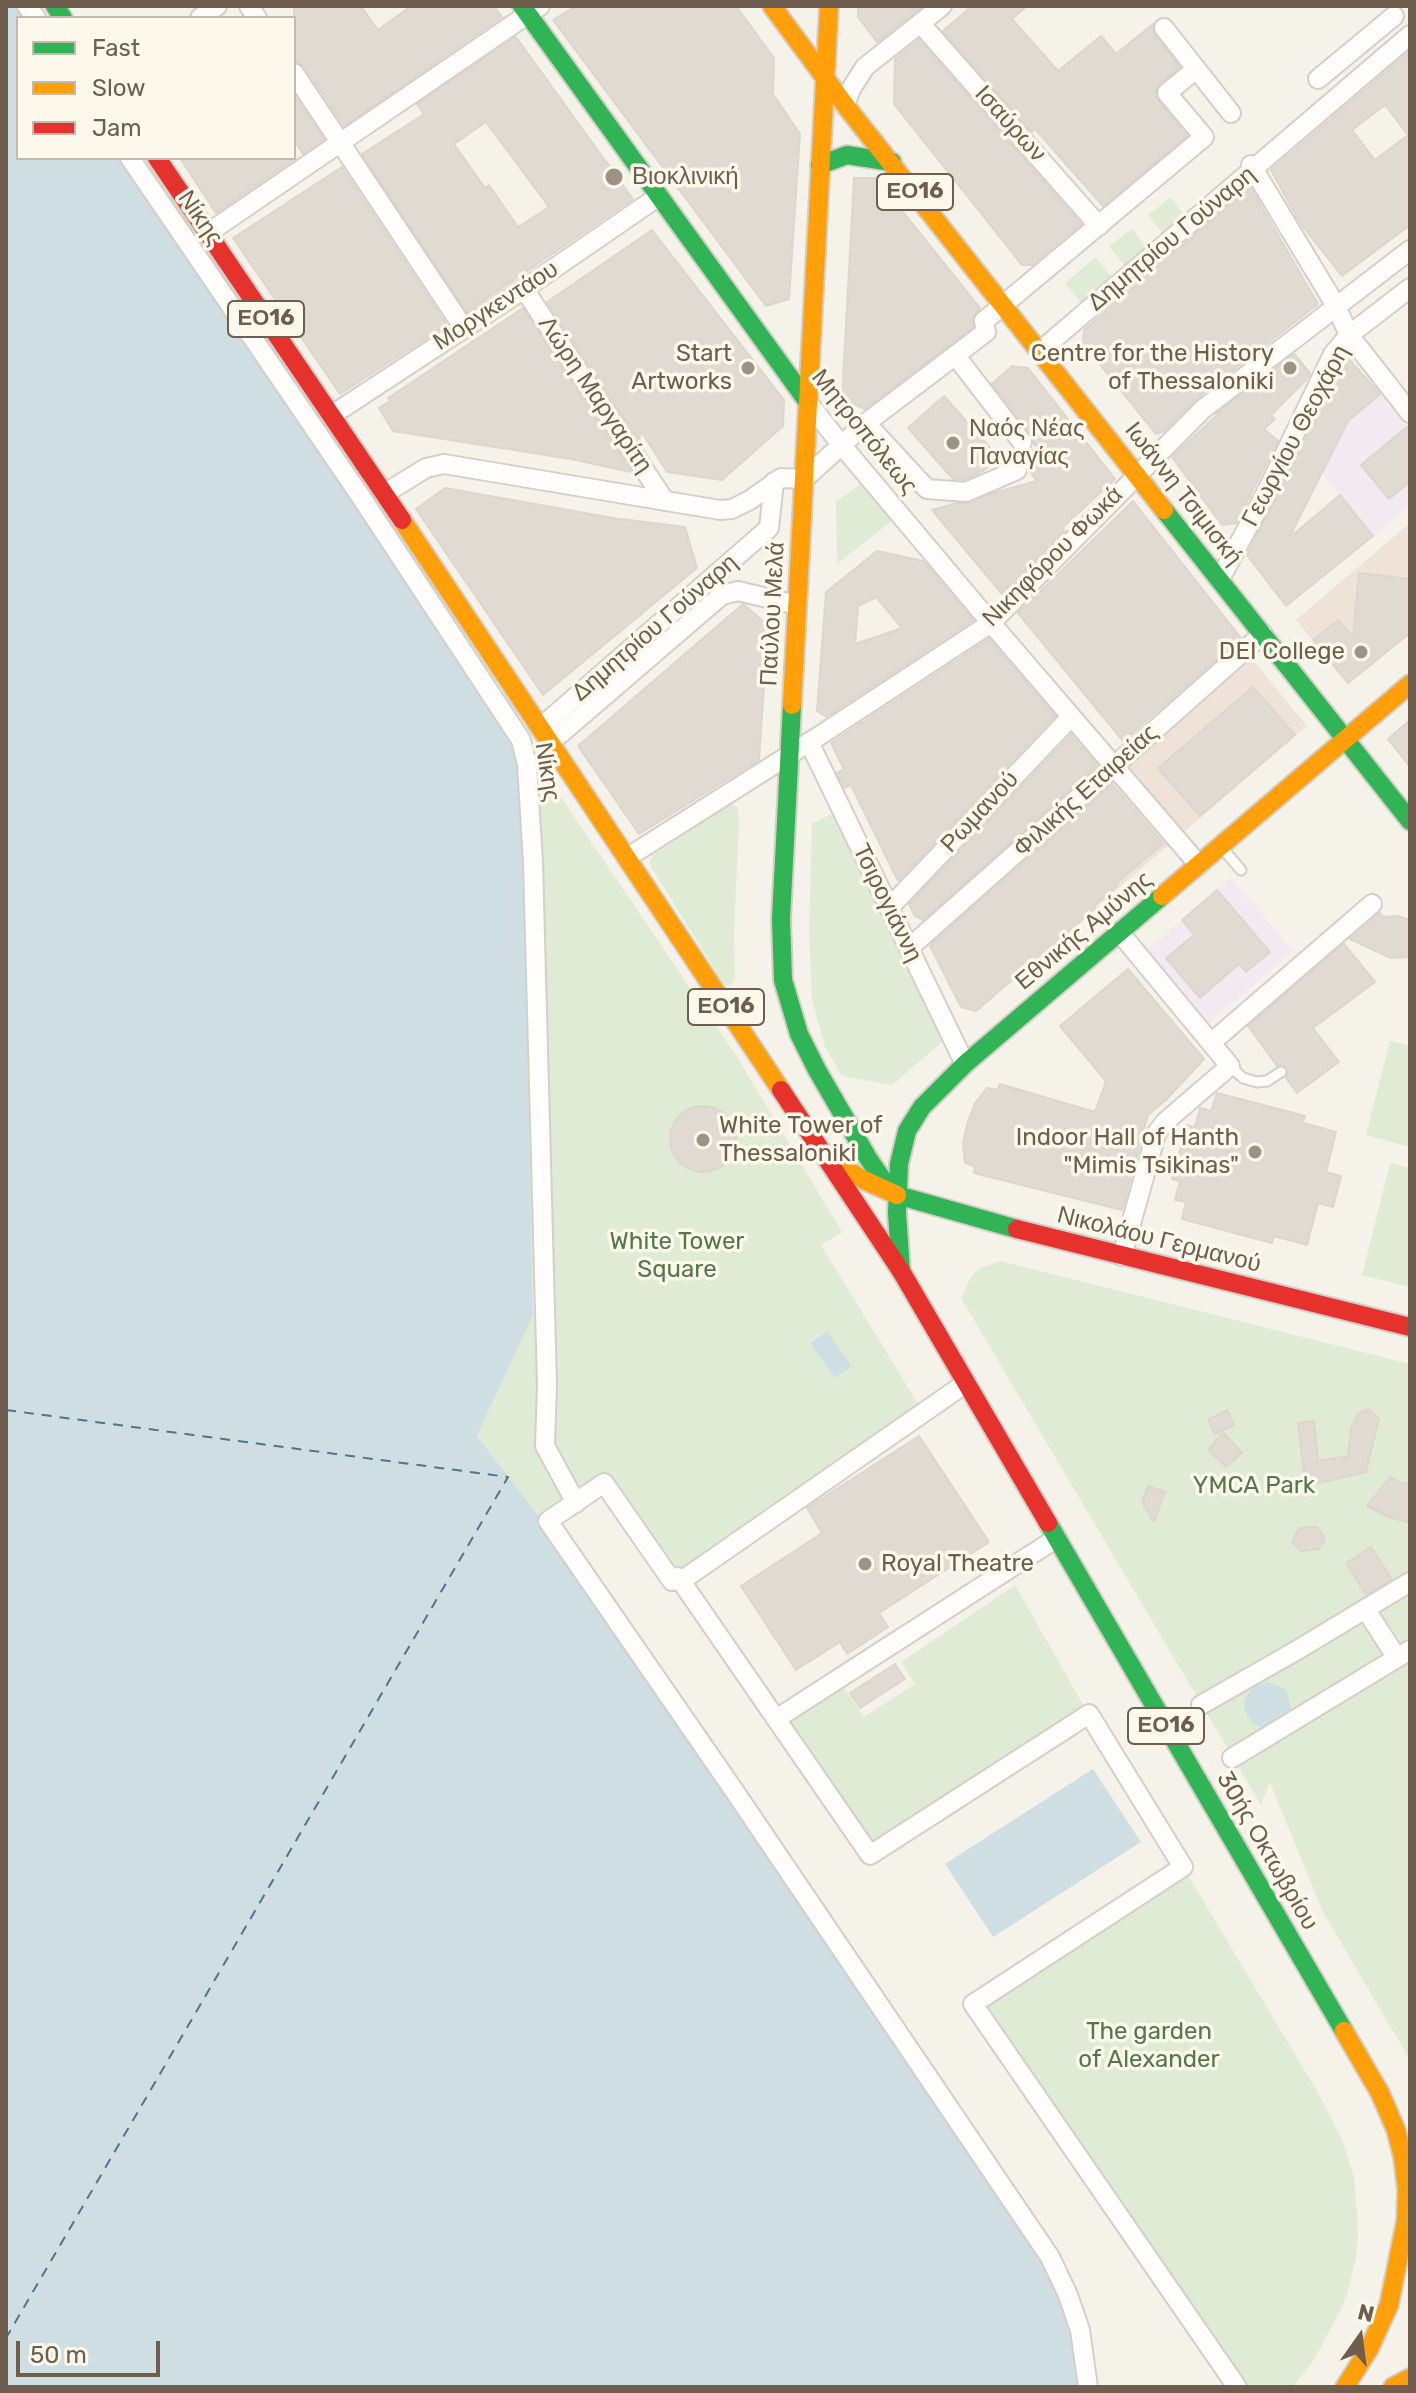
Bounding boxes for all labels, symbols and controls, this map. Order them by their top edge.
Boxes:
legend [16,16,296,160]
text: Fast [92,34,140,62]
text: Slow [92,74,145,102]
street label: Ισαύρων [968,80,1052,168]
text: Jam [92,114,142,142]
street label: Δημητρίου Γούναρη [1082,160,1262,318]
place label: Βιοκλινική [632,163,739,191]
marker: Βιοκλινική [603,166,625,188]
road number: ΕΟ16 [877,174,953,210]
street label: Νίκης [171,185,229,251]
street label: Μοργκεντάου [428,255,564,357]
road number: ΕΟ16 [228,301,304,337]
street label: Λώρη Μαργαρίτη [532,311,658,479]
place label: Start Artworks [631,340,732,396]
place label: Centre for the History of Thessaloniki [1031,340,1274,396]
street label: Γεωργίου Θεοχάρη [1236,341,1356,531]
marker: Start Artworks [739,359,757,377]
marker: Centre for the History of Thessaloniki [1281,359,1299,377]
street label: Μητροπόλεως [805,364,923,500]
place label: Ναός Νέας Παναγίας [969,415,1084,471]
street label: Ιωάννη Τσιμισκή [1118,417,1248,571]
marker: Ναός Νέας Παναγίας [944,434,962,452]
street label: Νικηφόρου Φωκά [977,481,1129,633]
street label: Παύλου Μελά [755,541,791,687]
street label: Δημητρίου Γούναρη [566,548,744,708]
place label: DEI College [1219,638,1345,666]
marker: DEI College [1352,643,1370,661]
street label: Φιλικής Εταιρείας [1008,719,1164,863]
street label: Νίκης [528,740,566,804]
street label: Ρωμανού [935,765,1025,859]
street label: Τσιρογιάννη [846,839,928,967]
street label: Εθνικής Αμύνης [1010,866,1158,996]
road number: ΕΟ16 [688,989,764,1025]
place label: White Tower of Thessaloniki [719,1112,883,1168]
place label: Indoor Hall of Hanth "Mimis Tsikinas" [1016,1124,1239,1180]
marker: White Tower of Thessaloniki [694,1131,712,1149]
marker: Indoor Hall of Hanth "Mimis Tsikinas" [1246,1143,1264,1161]
street label: Νικολάου Γερμανού [1054,1201,1264,1279]
park label: White Tower Square [610,1228,744,1284]
park label: YMCA Park [1193,1472,1315,1500]
place label: Royal Theatre [881,1550,1034,1578]
marker: Royal Theatre [856,1555,874,1573]
road number: ΕΟ16 [1128,1708,1204,1744]
street label: 30ής Οκτωβρίου [1210,1767,1324,1935]
park label: The garden of Alexander [1078,2018,1220,2074]
north arrow [1320,2297,1400,2377]
text: N [1355,2298,1377,2328]
scale bar [20,2325,164,2375]
text: 50 m [30,2341,87,2369]

